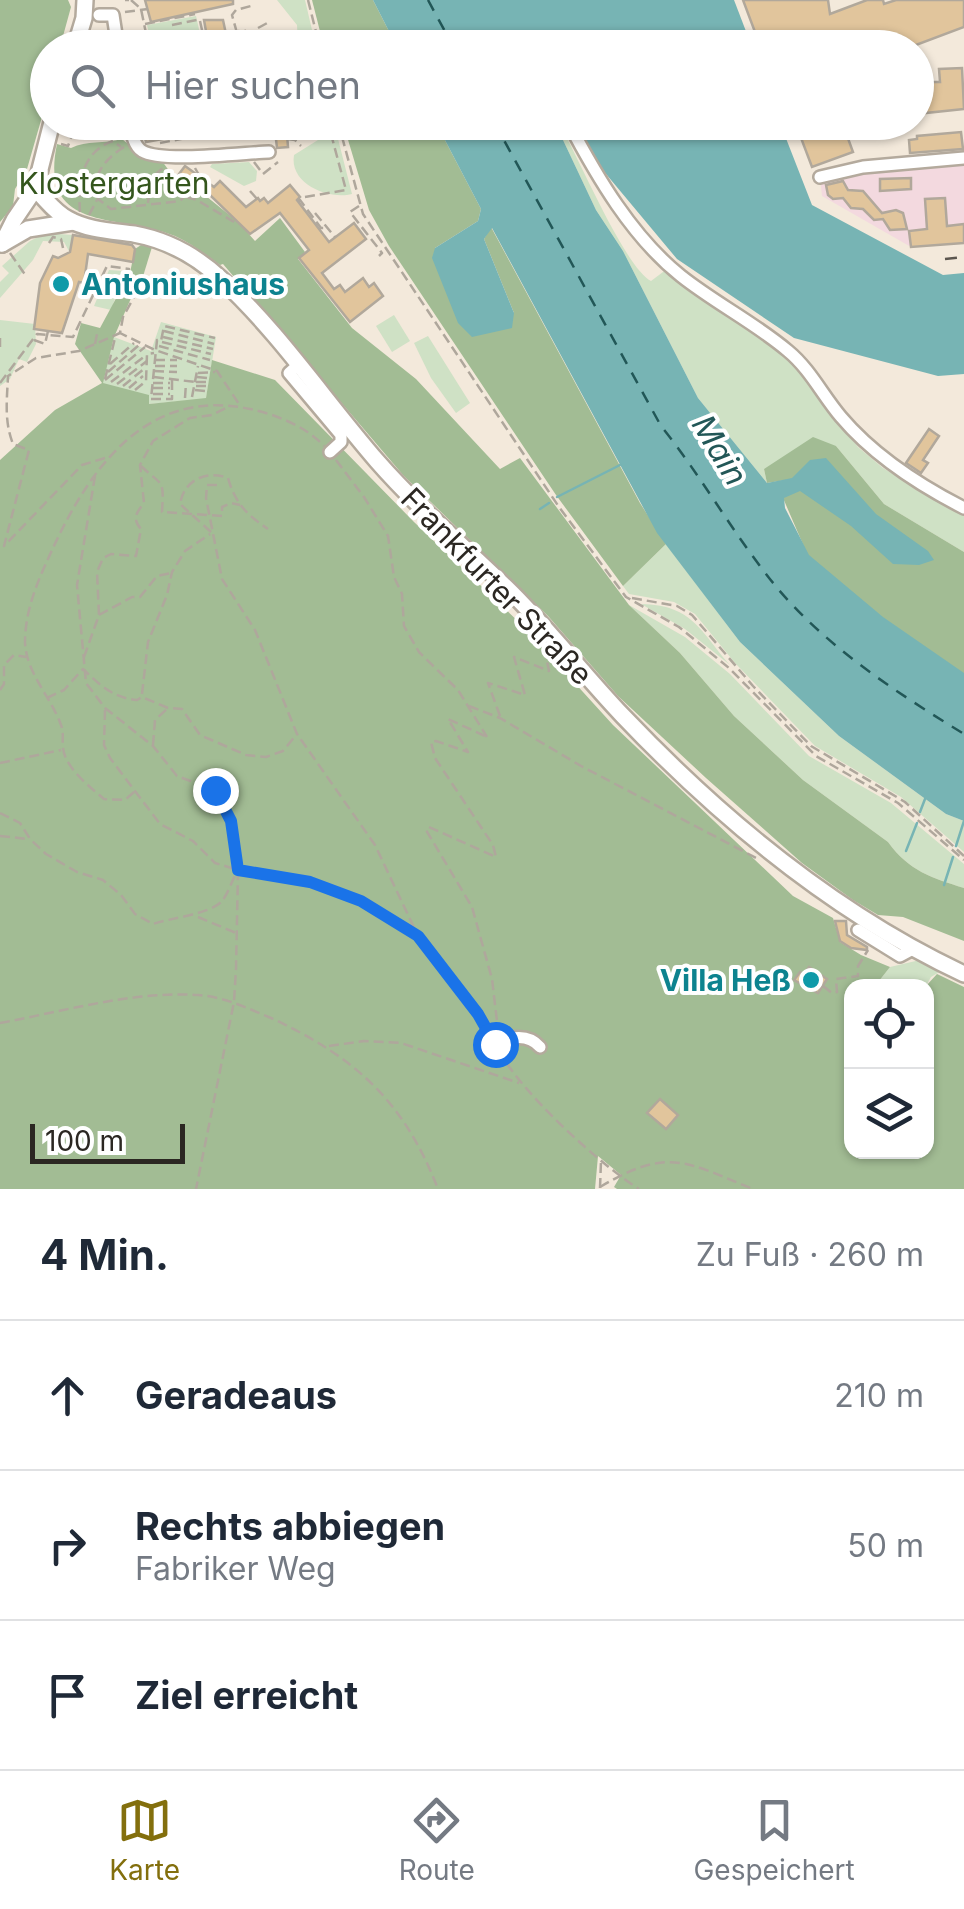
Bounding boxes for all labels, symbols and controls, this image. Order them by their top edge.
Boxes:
search box [30,30,934,140]
icon: search [65,58,120,113]
text: Hier suchen [145,62,361,108]
park label: Klostergarten [19,165,209,201]
place label: Antoniushaus [81,266,285,302]
marker: Antoniushaus [50,273,72,295]
water label: Main [684,408,756,492]
street label: Frankfurter Straße [394,480,600,692]
route end [193,768,239,814]
place label: Villa Heß [660,962,791,998]
marker: Villa Heß [800,969,822,991]
map controls [844,979,934,1159]
button: locate [844,979,934,1069]
route start [473,1022,519,1068]
button: layers [844,1069,934,1159]
scale bar [30,1119,185,1164]
text: 100 m [45,1124,124,1158]
text: 4 Min. [40,1229,169,1280]
text: Zu Fuß · 260 m [696,1235,924,1274]
icon: ahead [40,1368,95,1423]
text: Geradeaus [135,1372,337,1418]
text: 210 m [834,1376,924,1415]
text: Rechts abbiegen [135,1503,445,1549]
icon: right [40,1518,95,1573]
text: 50 m [847,1526,924,1565]
text: Fabriker Weg [135,1549,336,1588]
icon: arrive [40,1668,95,1723]
text: Ziel erreicht [135,1672,358,1718]
tab: Karte [109,1793,180,1887]
tab: Route [399,1793,475,1887]
tab: Gespeichert [693,1793,855,1887]

